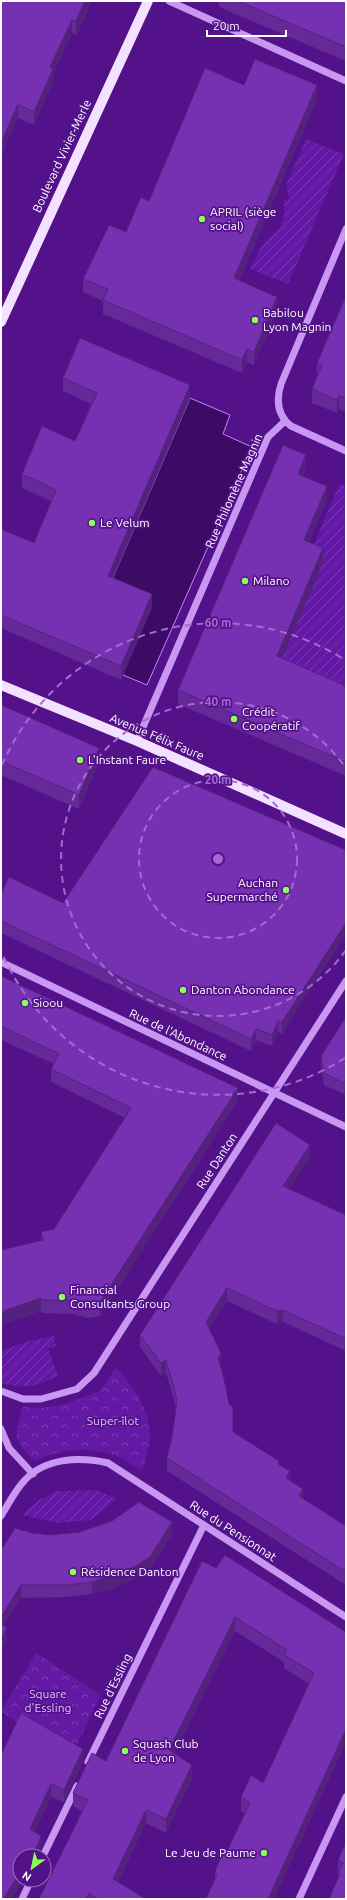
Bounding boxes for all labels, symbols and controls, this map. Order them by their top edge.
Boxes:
scale bar [207,12,286,38]
text: 20 m [213,19,240,32]
street label: Boulevard Vivier-Merle [30,97,93,214]
place label: APRIL (siège social) [210,205,276,233]
marker: APRIL (siège social) [197,214,207,224]
place label: Babilou Lyon Magnin [263,306,331,333]
marker: Babilou Lyon Magnin [250,315,260,325]
street label: Rue Philomène Magnin [202,431,265,550]
place label: Le Velum [100,516,150,529]
marker: Le Velum [87,518,97,528]
place label: Milano [253,574,290,587]
marker: Milano [240,576,250,586]
text: 60 m [205,616,231,629]
text: 40 m [205,695,231,708]
place label: Crédit Coopératif [242,705,300,732]
street label: Avenue Félix Faure [108,711,206,762]
marker: Crédit Coopératif [229,714,239,724]
place label: L'Instant Faure [88,753,166,766]
marker: L'Instant Faure [75,755,85,765]
text: 20 m [205,773,231,786]
centre of rings [211,852,225,866]
place label: Auchan Supermarché [207,876,278,903]
marker: Auchan Supermarché [281,885,291,895]
place label: Danton Abondance [191,983,295,996]
marker: Danton Abondance [178,985,188,995]
place label: Sioou [33,996,63,1009]
marker: Sioou [20,998,30,1008]
street label: Rue de l'Abondance [127,1006,229,1063]
street label: Rue Danton [194,1130,239,1191]
place label: Financial Consultants Group [70,1283,170,1310]
marker: Financial Consultants Group [57,1292,67,1302]
park label: Super-îlot [87,1414,139,1427]
street label: Rue du Pensionnat [188,1498,279,1564]
place label: Résidence Danton [81,1565,179,1578]
marker: Résidence Danton [68,1567,78,1577]
street label: Rue d'Essling [91,1651,134,1720]
park label: Square d'Essling [25,1687,71,1714]
place label: Squash Club de Lyon [133,1737,199,1764]
marker: Squash Club de Lyon [120,1746,130,1756]
place label: Le Jeu de Paume [165,1846,256,1859]
north arrow [12,1848,52,1888]
marker: Le Jeu de Paume [259,1848,269,1858]
text: N [20,1869,33,1884]

